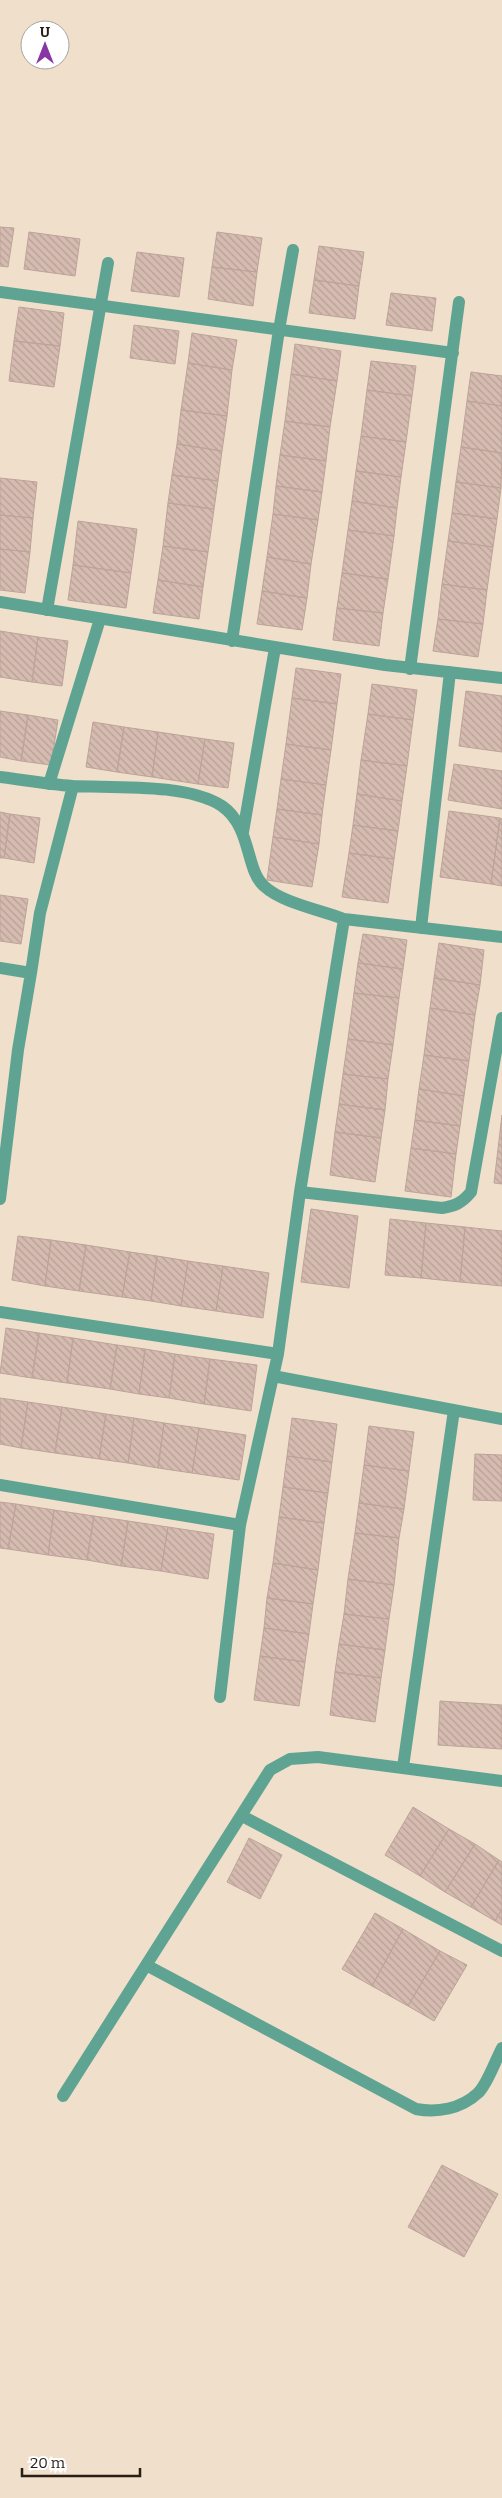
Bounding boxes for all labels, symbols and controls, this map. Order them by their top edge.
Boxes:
north arrow [20,20,70,70]
text: U [40,24,51,41]
scale bar [22,2446,140,2478]
text: 20 m [30,2454,66,2472]

